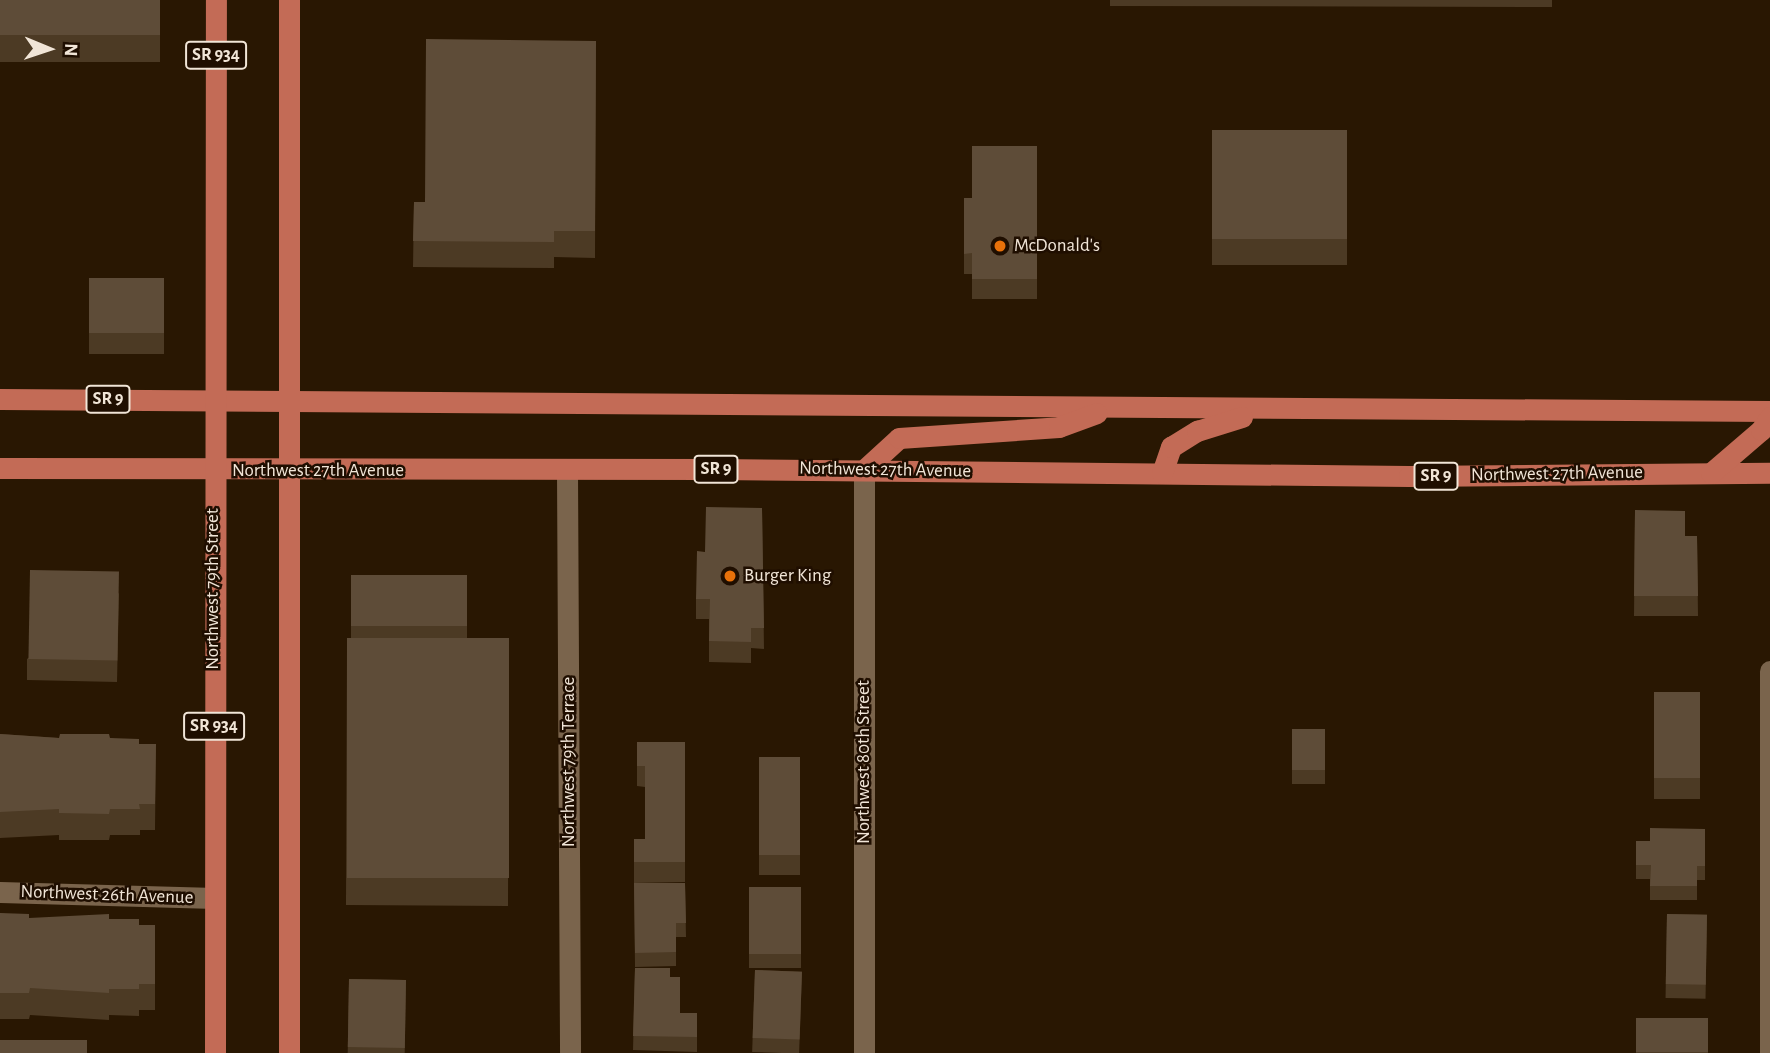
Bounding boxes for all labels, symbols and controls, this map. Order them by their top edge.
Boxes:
north arrow [14,14,84,84]
road number: SR 934 [184,40,248,70]
text: N [61,43,80,57]
place label: McDonald's [1014,235,1100,257]
marker: McDonald's [992,238,1008,254]
road number: SR 9 [85,384,131,414]
road number: SR 9 [693,454,739,484]
street label: Northwest 27th Avenue [799,457,971,483]
street label: Northwest 27th Avenue [232,460,404,482]
street label: Northwest 27th Avenue [1471,461,1643,487]
road number: SR 9 [1413,462,1459,490]
street label: Northwest 79th Street [202,508,224,670]
place label: Burger King [744,565,831,587]
marker: Burger King [722,568,738,584]
street label: Northwest 79th Terrace [558,677,580,847]
street label: Northwest 80th Street [853,680,875,844]
road number: SR 934 [182,712,246,740]
street label: Northwest 26th Avenue [20,881,194,909]

